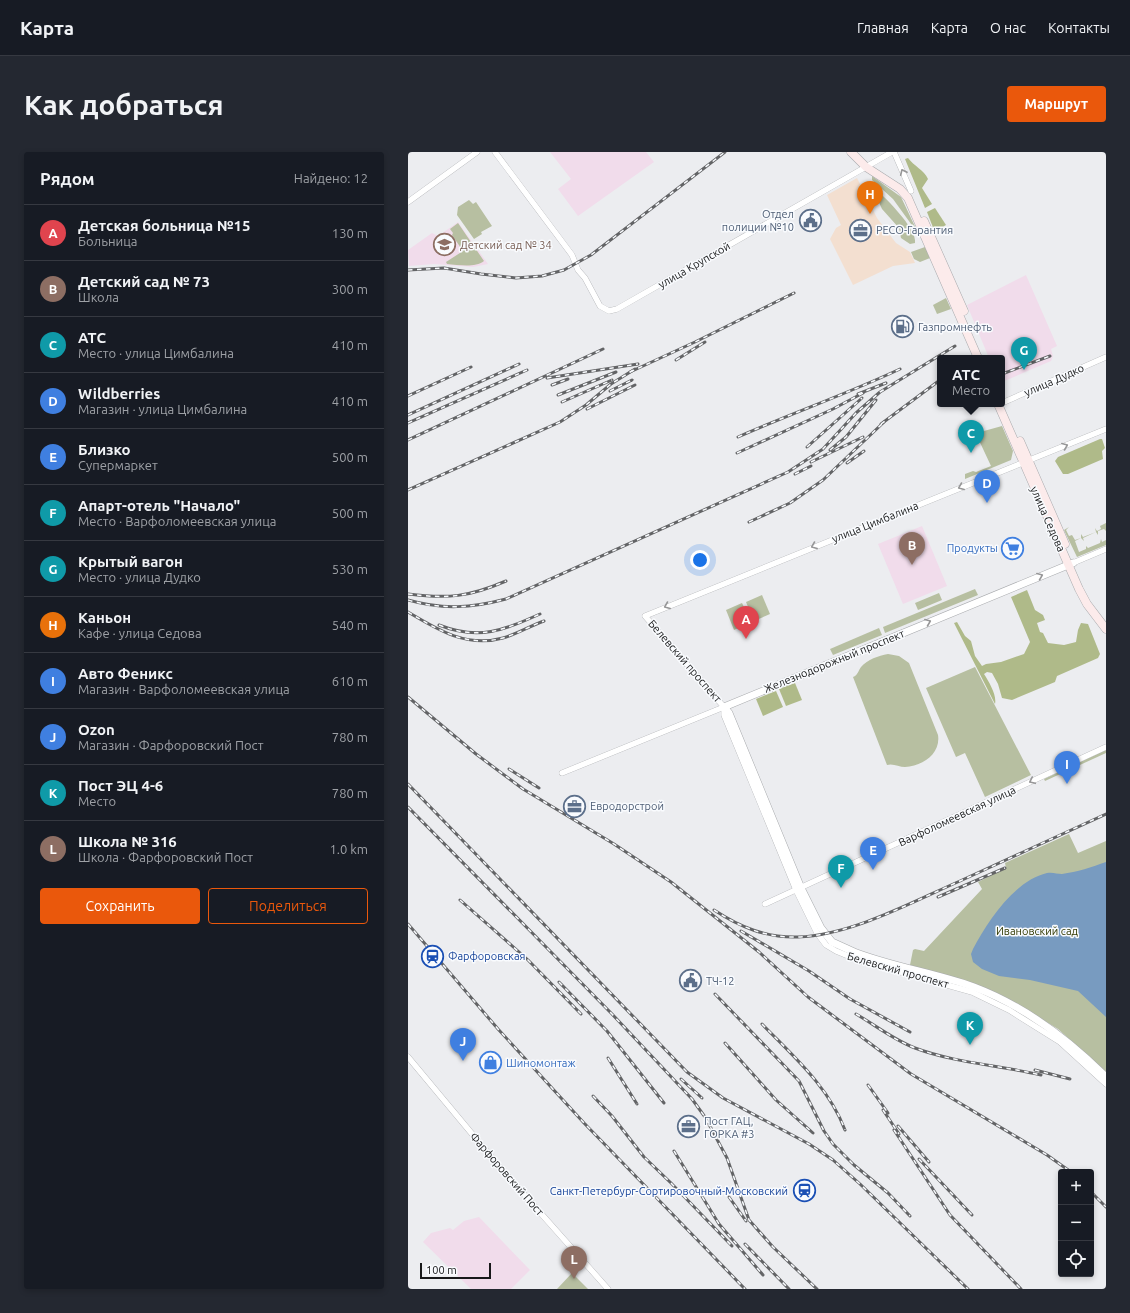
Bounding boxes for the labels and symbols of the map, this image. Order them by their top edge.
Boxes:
one-way arrow [900,168,908,176]
pin: H [857,181,883,214]
public building icon: Отдел полиции №10 [797,207,823,233]
place label: Отдел полиции №10 [722,208,794,233]
office icon: РЕСО-Гарантия [848,217,874,243]
place label: РЕСО-Гарантия [876,224,953,236]
school or university icon: Детский сад № 34 [432,232,458,258]
place label: Детский сад № 34 [460,239,552,251]
street label: улица Крупской [656,240,732,290]
fuel station icon: Газпромнефть [890,314,916,340]
place label: Газпромнефть [918,321,992,333]
pin: G [1011,337,1037,370]
street label: улица Дудко [1022,361,1086,399]
pin: C [958,420,984,453]
one-way arrow [1061,443,1069,451]
pin: D [974,470,1000,503]
one-way arrow [957,482,965,490]
street label: улица Седова [1028,485,1068,553]
street label: улица Цимбалина [830,499,920,545]
pin: B [899,532,925,565]
supermarket icon: Продукты [1000,535,1026,561]
one-way arrow [811,542,818,550]
place label: Продукты [947,542,998,554]
your location [690,550,710,570]
one-way arrow [1036,573,1043,581]
one-way arrow [664,602,671,610]
pin: A [733,606,759,639]
street label: Белевский проспект [646,617,724,705]
one-way arrow [925,619,932,627]
street label: Железнодорожный проспект [762,627,906,695]
pin: I [1054,751,1080,784]
one-way arrow [1029,777,1036,785]
street label: Варфоломеевская улица [896,784,1018,848]
office icon: Евродорстрой [562,793,588,819]
place label: Евродорстрой [590,800,664,812]
pin: E [860,837,886,870]
pin: F [828,855,854,888]
park label: Ивановский сад [996,925,1079,937]
station icon: Фарфоровская [420,943,446,969]
place label: Фарфоровская [448,950,526,962]
street label: Белевский проспект [846,950,950,990]
public building icon: ТЧ-12 [678,968,704,994]
place label: ТЧ-12 [706,975,735,987]
pin: K [957,1012,983,1045]
pin: J [450,1028,476,1061]
shop icon: Шиномонтаж [477,1050,503,1076]
place label: Шиномонтаж [506,1057,576,1069]
office icon: Пост ГАЦ, ГОРКА #3 [675,1114,701,1140]
place label: Пост ГАЦ, ГОРКА #3 [704,1115,755,1140]
street label: Фарфоровский Пост [468,1130,546,1218]
station icon: Санкт-Петербург-Сортировочный-Московский [791,1178,817,1204]
place label: Санкт-Петербург-Сортировочный-Московский [550,1185,788,1197]
pin: L [561,1246,587,1279]
scale bar [420,1261,491,1280]

